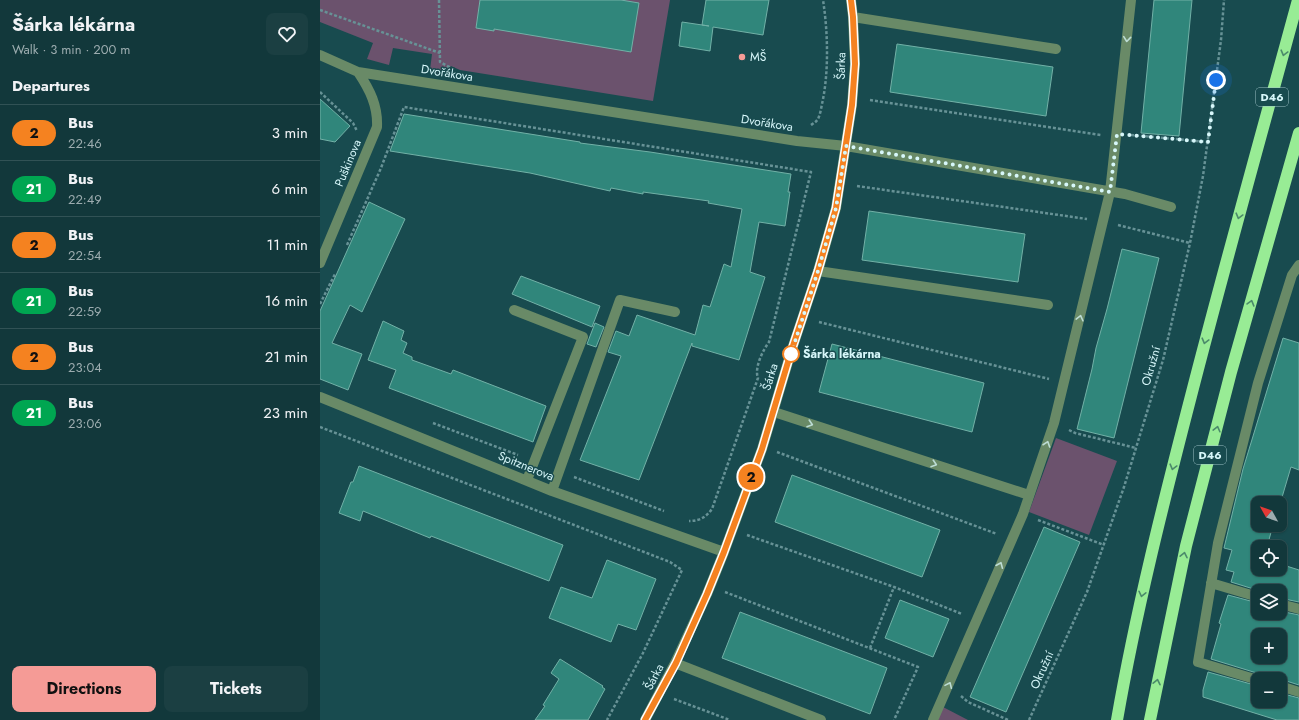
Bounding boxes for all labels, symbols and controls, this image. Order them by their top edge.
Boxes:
text: Šárka lékárna [12,11,135,38]
button: heart [266,13,308,55]
one-way arrow [1123,36,1132,42]
text: Walk · 3 min · 200 m [12,40,130,59]
place label: MŠ [750,48,767,66]
one-way arrow [1280,50,1288,56]
marker: MŠ [737,52,747,62]
street label: Šárka [832,52,850,80]
street label: Dvořákova [420,60,475,86]
your location [1206,70,1226,90]
text: Departures [12,75,90,97]
road number: D46 [1256,88,1288,106]
street label: Dvořákova [740,110,795,136]
text: Bus [68,112,93,134]
text: 3 min [272,122,308,144]
text: 2 [29,123,39,143]
text: 22:46 [68,134,102,153]
street label: Puškinova [330,136,366,189]
text: Bus [68,168,93,190]
text: 6 min [271,178,308,200]
text: 21 [26,179,42,199]
text: 22:49 [68,190,102,209]
one-way arrow [1236,213,1244,219]
text: Bus [68,224,93,246]
text: 11 min [267,234,308,256]
text: 2 [29,235,39,255]
text: 22:54 [68,246,102,265]
text: Bus [68,280,93,302]
text: 16 min [265,290,308,312]
text: 21 [26,291,42,311]
one-way arrow [1246,300,1255,307]
text: 22:59 [68,302,102,321]
one-way arrow [1076,315,1084,322]
text: Bus [68,336,93,358]
one-way arrow [1202,338,1210,345]
street label: Okružní [1137,343,1165,388]
marker: Šárka lékárna [782,345,800,363]
place label: Šárka lékárna [803,345,881,363]
text: 21 min [265,346,308,368]
text: 2 [29,347,39,367]
text: 23:04 [68,358,102,377]
street label: Šárka [757,361,783,393]
text: Bus [68,392,93,414]
text: 23 min [263,402,308,424]
text: 21 [26,403,42,423]
text: 23:06 [68,414,102,433]
one-way arrow [807,419,814,428]
one-way arrow [1212,425,1220,432]
one-way arrow [1042,441,1051,448]
road number: D46 [1194,446,1226,464]
street label: Spitznerova [495,447,557,485]
one-way arrow [931,459,938,468]
line badge: 2 [738,464,764,490]
one-way arrow [1169,464,1178,471]
text: 2 [746,467,756,487]
north arrow [1251,496,1287,532]
map controls [1251,496,1287,708]
button: locate [1251,540,1287,576]
one-way arrow [1180,551,1188,558]
one-way arrow [996,562,1004,569]
button: layers [1251,584,1287,620]
one-way arrow [1139,591,1147,597]
button: + [1251,628,1287,664]
street label: Okružní [1026,647,1059,692]
street label: Šárka [640,660,668,693]
button: Directions [12,666,156,712]
button: Tickets [164,666,308,712]
button: − [1251,672,1287,708]
one-way arrow [1153,679,1161,685]
one-way arrow [944,681,952,689]

